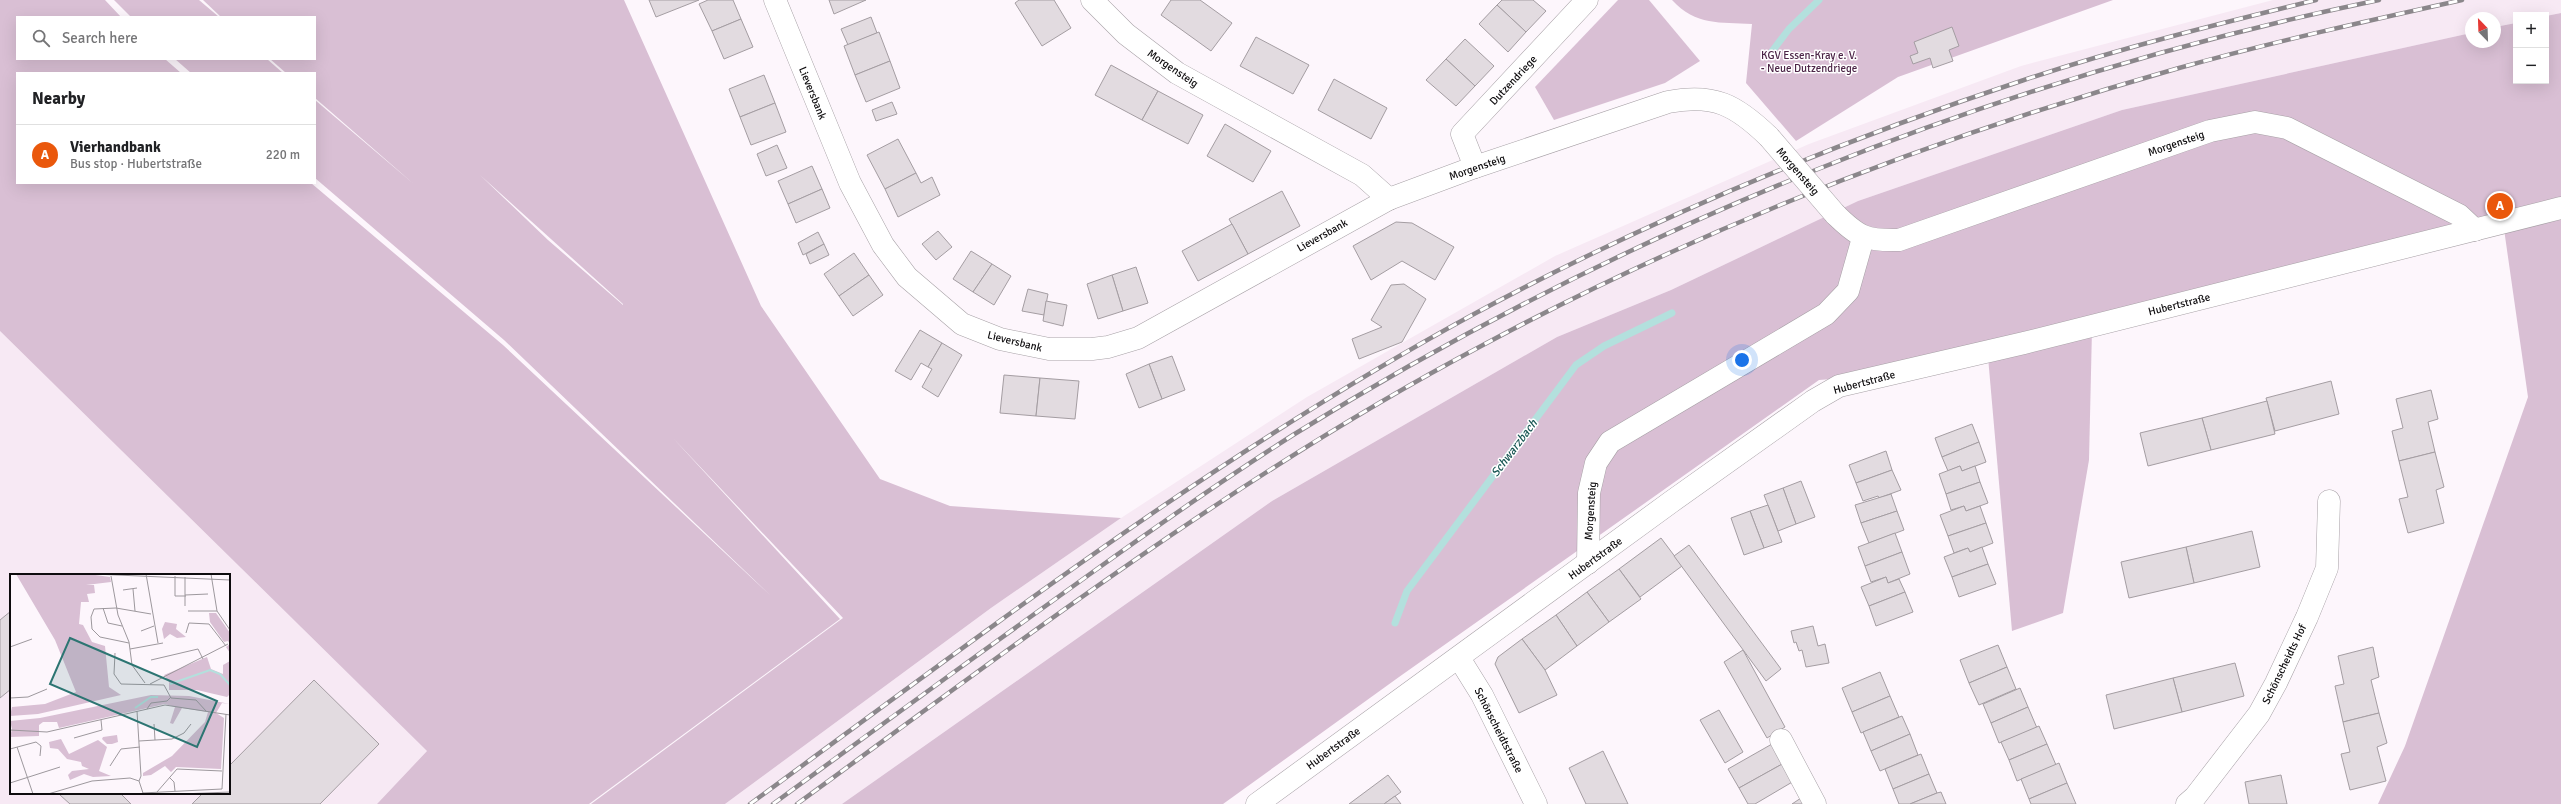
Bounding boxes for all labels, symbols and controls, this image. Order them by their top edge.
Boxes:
north arrow [2465,12,2501,48]
map controls [2513,12,2549,84]
button: + [2513,12,2549,48]
search box [16,16,316,60]
icon: search [30,27,52,49]
text: Search here [62,29,138,47]
street label: Morgensteig [1145,47,1201,90]
button: − [2513,48,2549,84]
park label: KGV Essen-Kray e. V. - Neue Dutzendriege [1761,49,1857,75]
street label: Dutzendriege [1487,53,1540,108]
street label: Lieversbank [796,65,829,122]
text: Nearby [32,88,85,109]
street label: Morgensteig [2146,128,2206,159]
text: Vierhandbank [70,138,161,156]
street label: Morgensteig [1773,145,1822,198]
text: A [41,147,49,163]
text: 220 m [266,147,300,163]
street label: Morgensteig [1447,152,1507,183]
text: Bus stop · Hubertstraße [70,156,202,172]
pin: A [2487,191,2513,221]
street label: Lieversbank [1295,216,1350,255]
street label: Hubertstraße [2147,290,2211,318]
street label: Lieversbank [986,328,1044,355]
your location [1732,350,1752,370]
street label: Hubertstraße [1832,368,1896,397]
water label: Schwarzbach [1488,416,1541,480]
street label: Morgensteig [1582,481,1599,541]
street label: Hubertstraße [1566,534,1625,582]
inset map [10,574,230,794]
street label: Schönscheidts Hof [2260,621,2310,706]
street label: Schönscheidtstraße [1471,685,1526,775]
street label: Hubertstraße [1304,724,1363,772]

